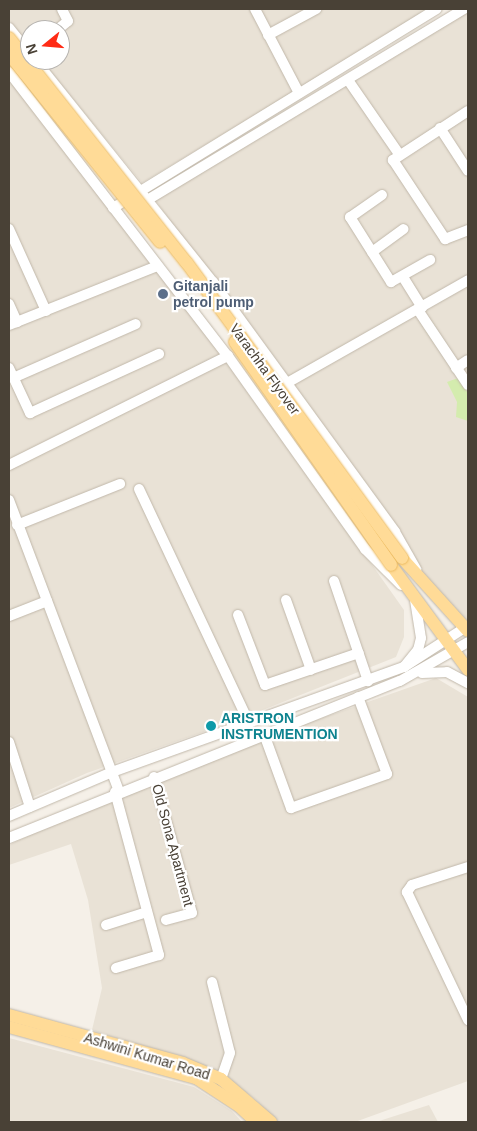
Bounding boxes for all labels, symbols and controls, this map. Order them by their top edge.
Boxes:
north arrow [20,20,70,70]
text: N [22,42,41,56]
place label: Gitanjali petrol pump [173,278,254,310]
marker: Gitanjali petrol pump [157,288,169,300]
street label: Varachha Flyover [226,320,304,418]
place label: ARISTRON INSTRUMENTION [221,710,338,742]
marker: ARISTRON INSTRUMENTION [205,720,217,732]
street label: Old Sona Apartment [148,782,198,908]
street label: Ashwini Kumar Road [82,1029,212,1083]

